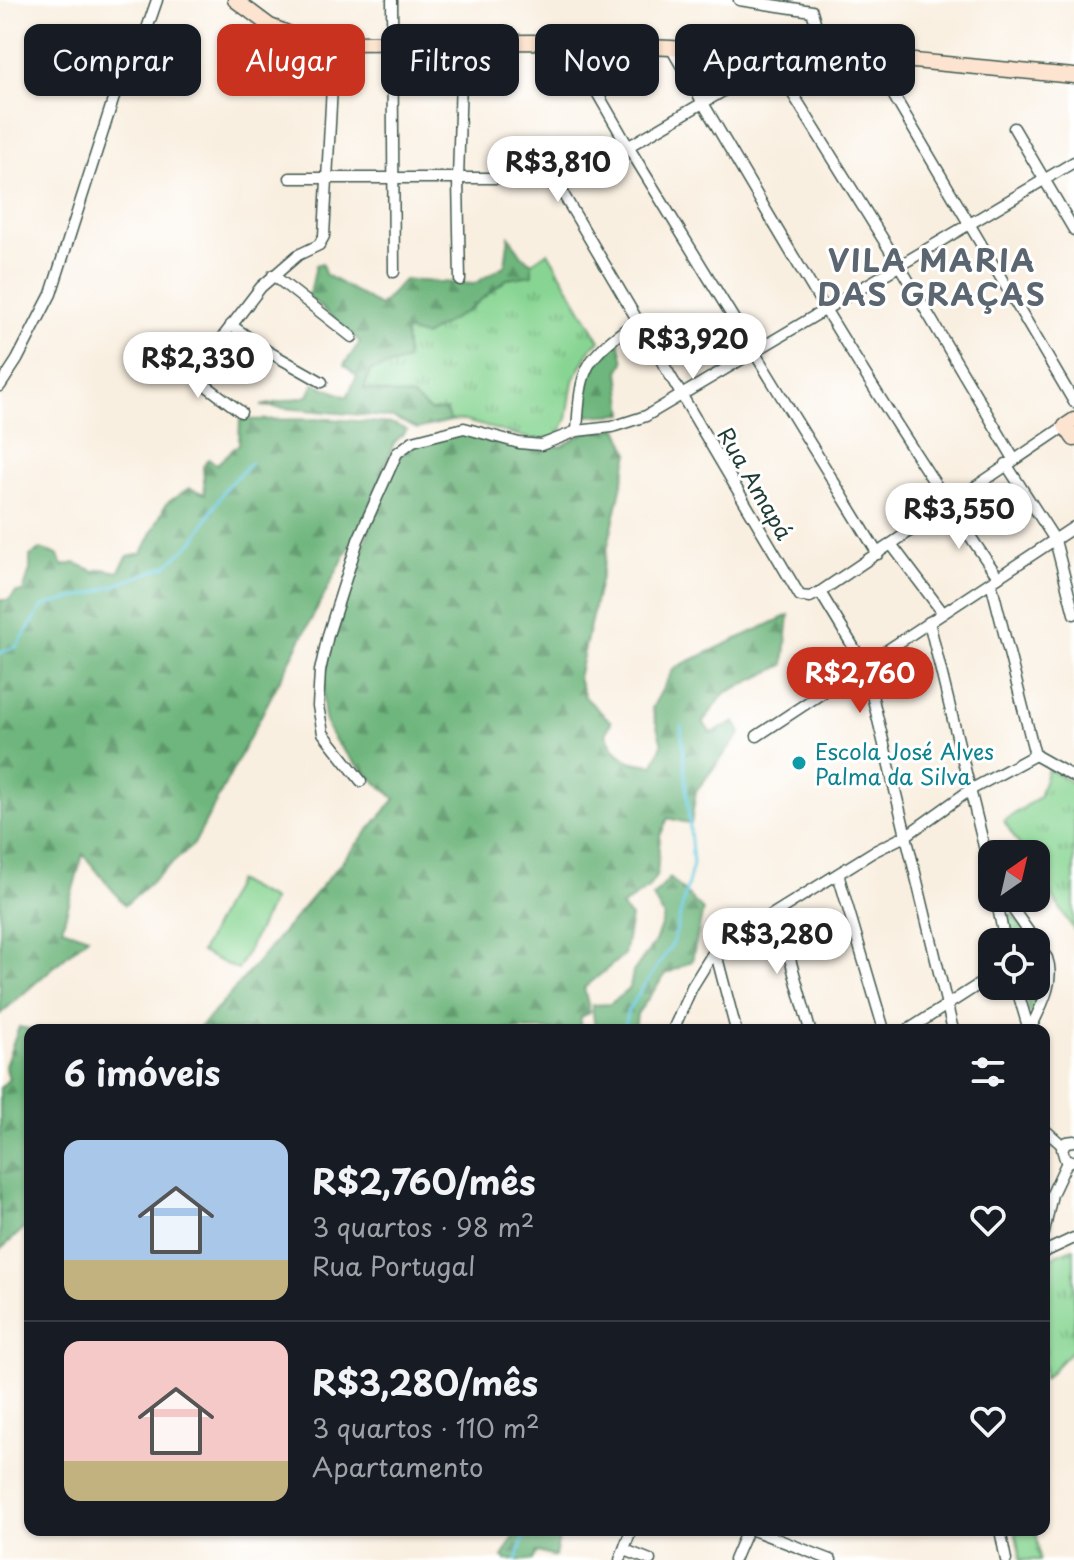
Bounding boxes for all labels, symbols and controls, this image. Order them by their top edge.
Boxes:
chip: Comprar [24,24,201,96]
chip: Alugar [217,24,365,96]
chip: Filtros [381,24,519,96]
chip: Novo [535,24,659,96]
chip: Apartamento [675,24,915,96]
pin: R$3,810 [484,136,632,204]
text: R$3,810 [505,142,611,181]
district label: VILA MARIA DAS GRAÇAS [817,237,1047,316]
pin: R$3,920 [619,313,767,381]
text: R$3,920 [637,319,749,358]
pin: R$2,330 [124,332,272,400]
text: R$2,330 [141,338,255,377]
street label: Rua Amapá [710,420,802,546]
pin: R$3,550 [885,483,1033,551]
text: R$3,550 [903,489,1015,528]
pin: R$2,760 [786,647,934,715]
text: R$2,760 [805,653,915,692]
place label: Escola José Alves Palma da Silva [815,734,994,792]
marker: Escola José Alves Palma da Silva [790,754,808,772]
north arrow [978,840,1050,912]
map controls [978,840,1050,1000]
pin: R$3,280 [703,908,851,976]
text: R$3,280 [721,914,833,953]
button: locate [978,928,1050,1000]
text: 6 imóveis [64,1046,221,1098]
icon: filters [966,1050,1010,1094]
text: R$2,760/mês [312,1155,536,1207]
icon: home [128,1172,224,1268]
icon: heart [966,1198,1010,1242]
text: 3 quartos · 98 m² [312,1207,534,1246]
text: Rua Portugal [312,1246,475,1285]
text: R$3,280/mês [312,1356,538,1408]
icon: home [128,1373,224,1469]
icon: heart [966,1399,1010,1443]
text: 3 quartos · 110 m² [312,1408,540,1447]
text: Apartamento [312,1447,483,1486]

